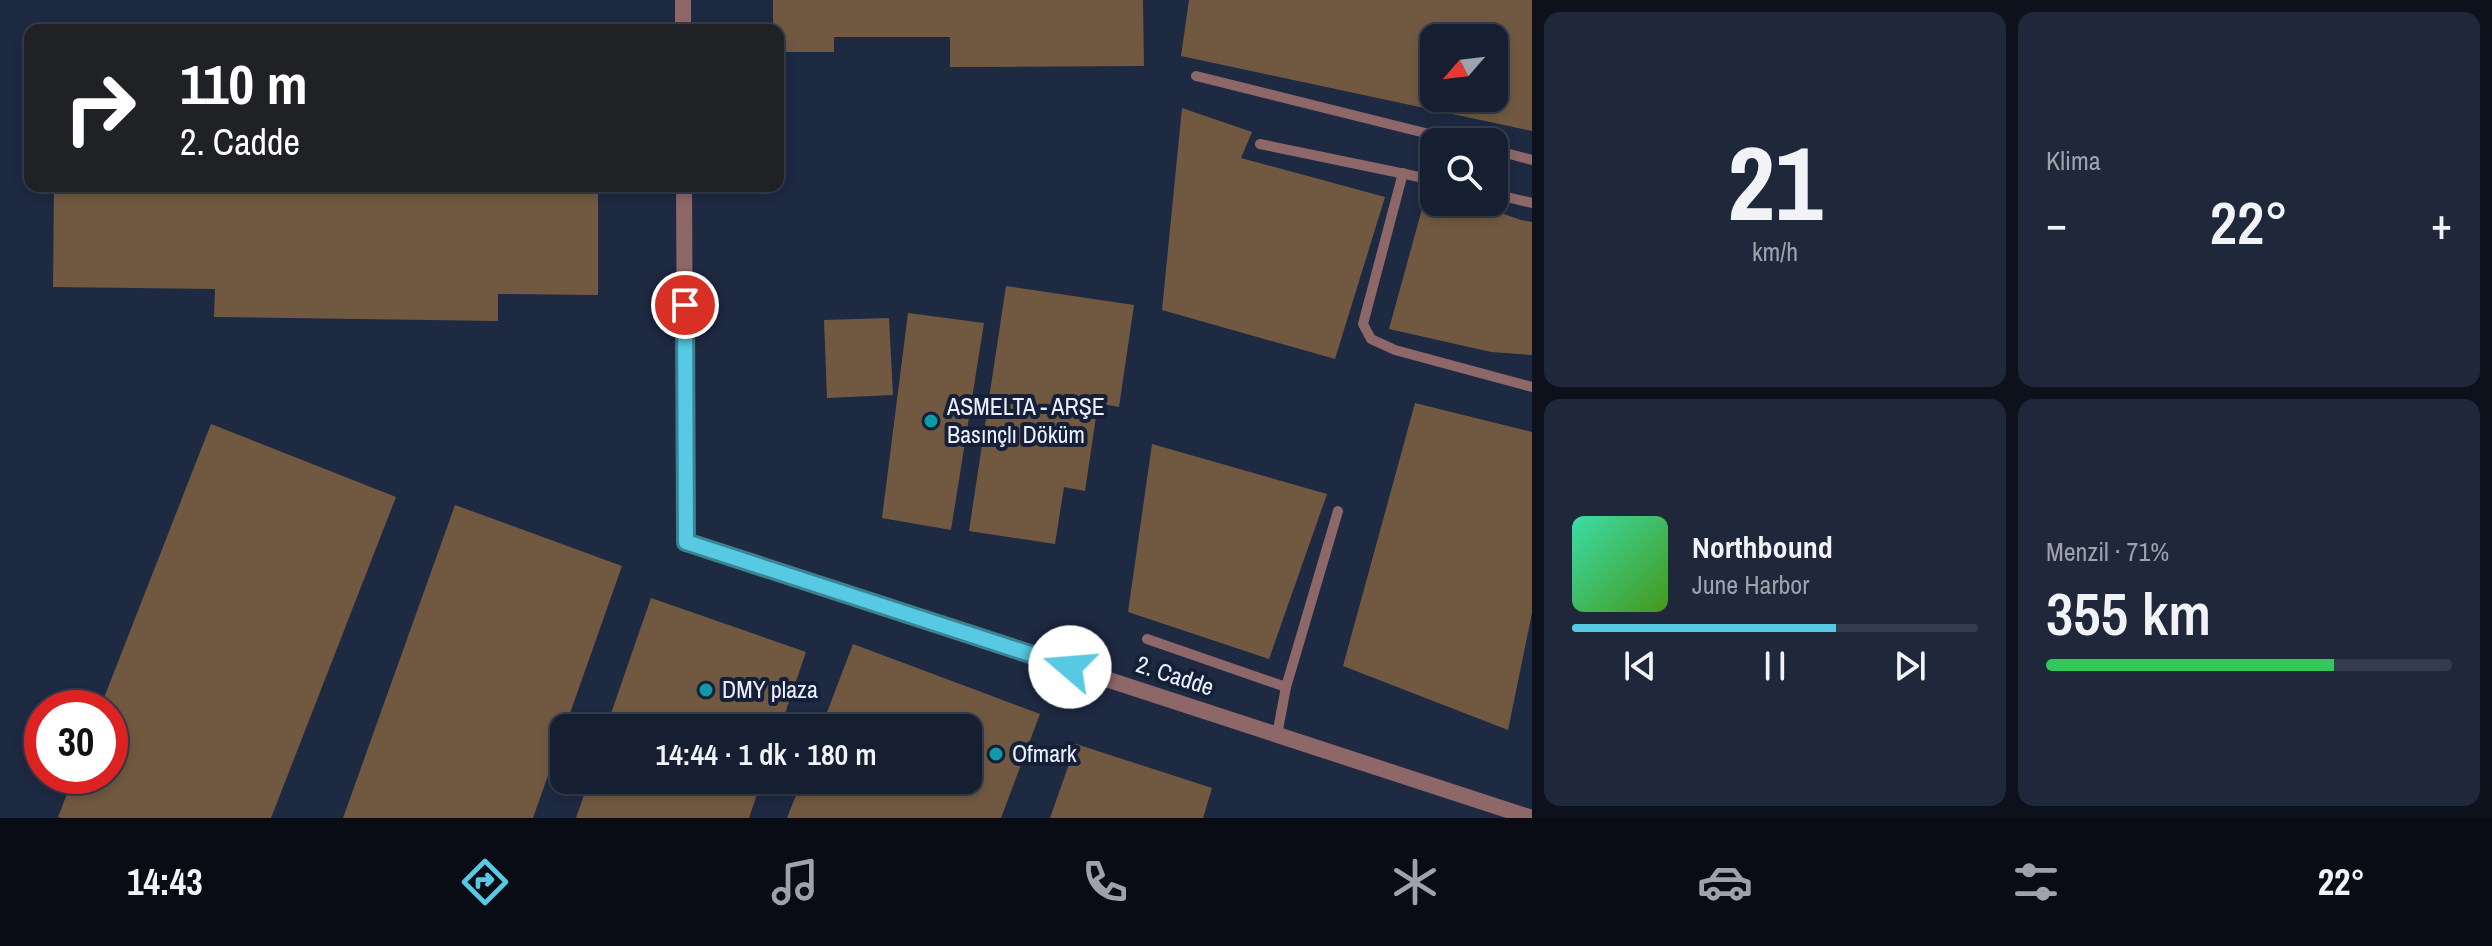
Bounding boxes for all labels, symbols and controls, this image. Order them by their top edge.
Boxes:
north arrow [1420,24,1508,112]
map controls [1420,24,1508,216]
text: 110 m [180,46,308,121]
icon: right [48,56,152,160]
text: 21 [1728,112,1822,252]
text: 2. Cadde [180,118,300,166]
button: search [1420,128,1508,216]
text: Klima [2046,143,2101,178]
text: 22° [2210,182,2288,263]
text: − [2046,193,2067,253]
text: + [2431,193,2452,253]
text: km/h [1752,234,1798,269]
pin [651,271,719,339]
icon: arrive [663,283,707,327]
place label: ASMELTA - ARŞE Basınçlı Döküm [946,390,1105,450]
marker: ASMELTA - ARŞE Basınçlı Döküm [922,412,940,430]
text: Northbound [1692,527,1833,567]
text: Menzil · 71% [2046,534,2169,569]
text: June Harbor [1692,567,1809,602]
text: 355 km [2046,573,2211,654]
position arrow [1028,625,1112,709]
icon: previous [1618,644,1662,688]
icon: pause [1753,644,1797,688]
icon: next [1888,644,1932,688]
street label: 2. Cadde [1132,647,1218,703]
place label: DMY plaza [722,673,818,705]
marker: DMY plaza [697,681,715,699]
speed limit sign: 30 [24,690,128,794]
text: 14:44 · 1 dk · 180 m [655,734,877,774]
place label: Ofmark [1012,737,1077,769]
marker: Ofmark [987,745,1005,763]
icon: directions [457,854,513,910]
icon: music [767,854,823,910]
icon: phone [1077,854,1133,910]
icon: climate [1387,854,1443,910]
icon: car [1697,854,1753,910]
icon: filters [2008,854,2064,910]
text: 14:43 [127,858,203,906]
text: 22° [2318,858,2365,906]

